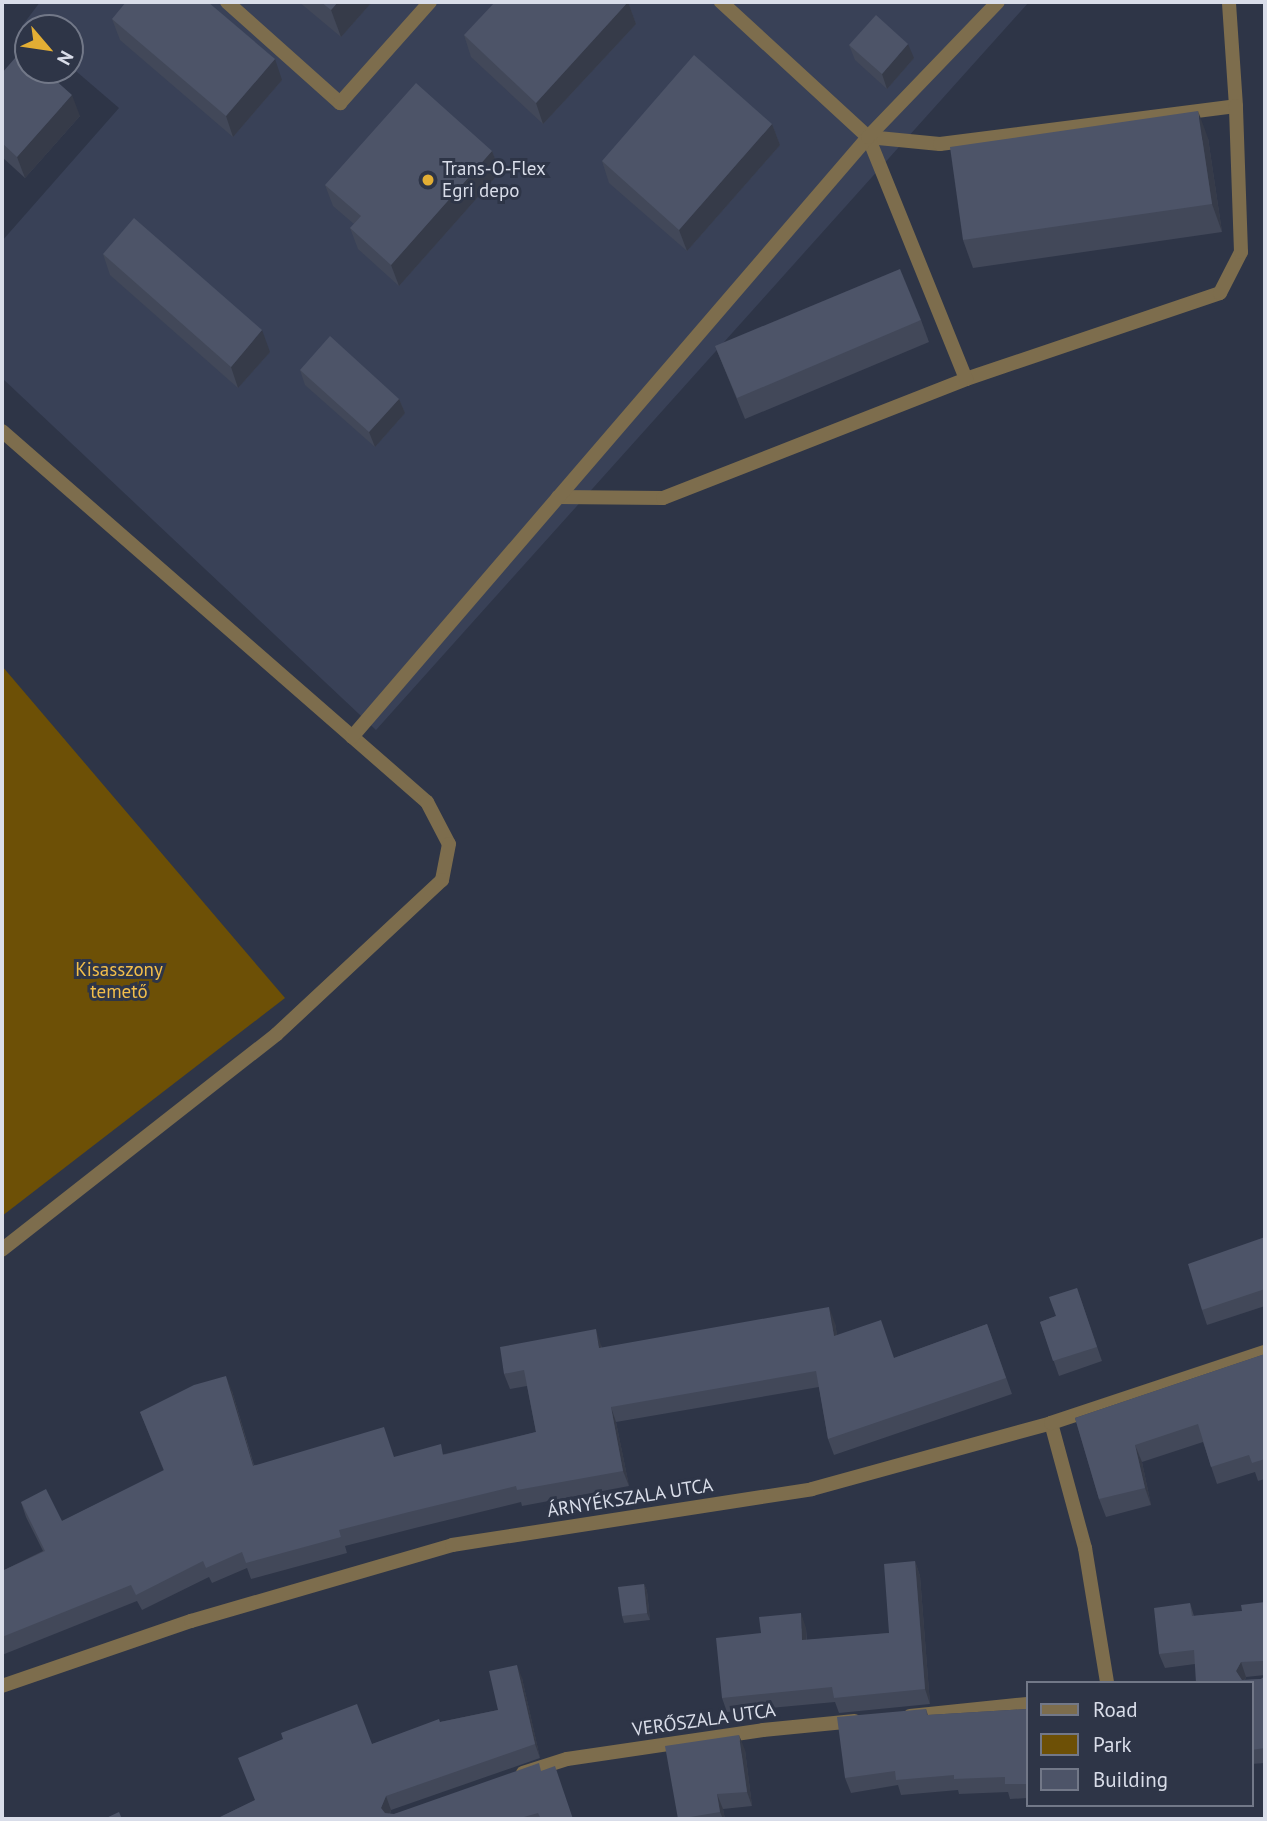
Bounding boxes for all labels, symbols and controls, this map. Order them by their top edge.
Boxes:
north arrow [14,14,84,84]
text: N [52,47,79,69]
place label: Trans-O-Flex Egri depo [442,158,546,202]
marker: Trans-O-Flex Egri depo [420,172,436,188]
park label: Kisasszony temető [75,959,163,1003]
street label: ÁRNYÉKSZALA UTCA [545,1474,715,1522]
legend [1026,1681,1253,1807]
text: Road [1093,1696,1137,1723]
street label: VERŐSZALA UTCA [631,1699,777,1741]
text: Park [1093,1731,1132,1758]
text: Building [1093,1766,1168,1793]

